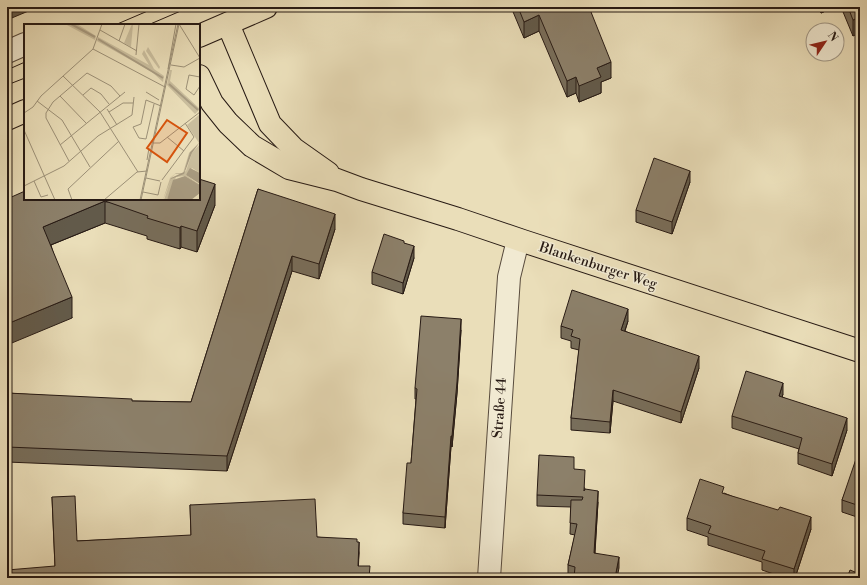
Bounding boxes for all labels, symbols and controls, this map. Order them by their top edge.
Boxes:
north arrow [805,22,845,62]
inset map [24,24,200,200]
text: N [824,29,841,45]
street label: Blankenburger Weg [536,238,660,294]
street label: Straße 44 [489,377,511,439]

